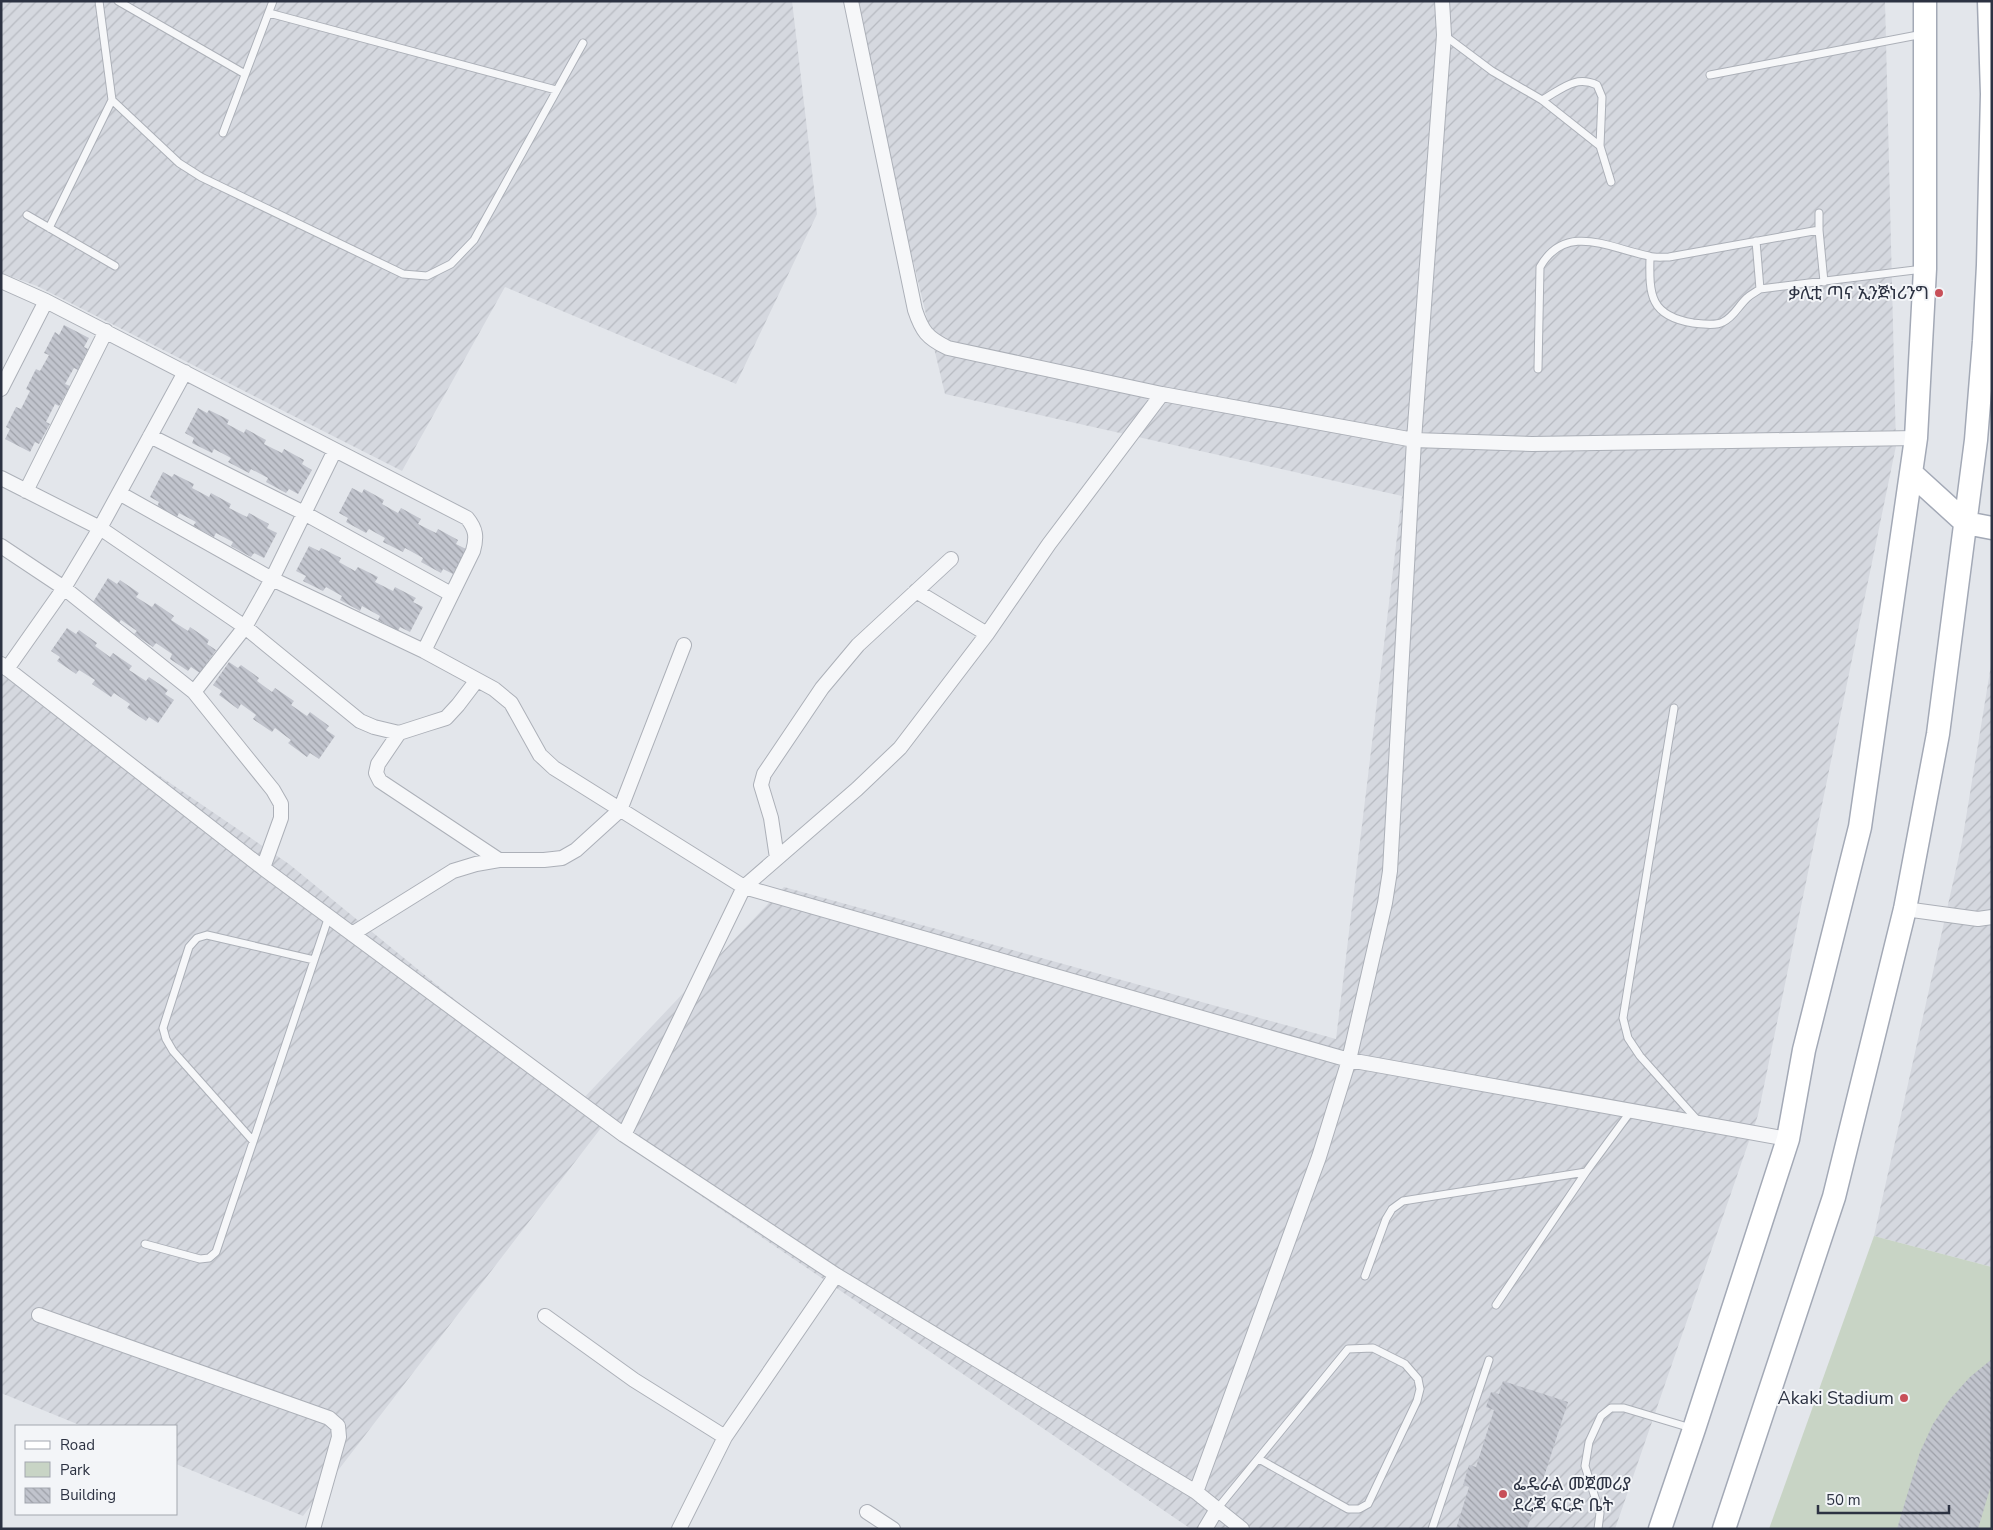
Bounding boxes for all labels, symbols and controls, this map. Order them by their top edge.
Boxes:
place label: ቃሊቲ ጣና ኢንጅነሪንግ [1789,281,1929,305]
marker: ቃሊቲ ጣና ኢንጅነሪንግ [1933,287,1945,299]
place label: Akaki Stadium [1778,1386,1894,1410]
marker: Akaki Stadium [1898,1392,1910,1404]
legend [15,1425,178,1515]
text: Road [60,1435,95,1455]
text: Park [60,1460,90,1480]
place label: ፌዴራል መጀመሪያ ደረጃ ፍርድ ቤት [1513,1472,1631,1517]
scale bar [1818,1482,1949,1514]
text: Building [60,1485,116,1505]
marker: ፌዴራል መጀመሪያ ደረጃ ፍርድ ቤት [1497,1488,1509,1500]
text: 50 m [1826,1490,1861,1510]

